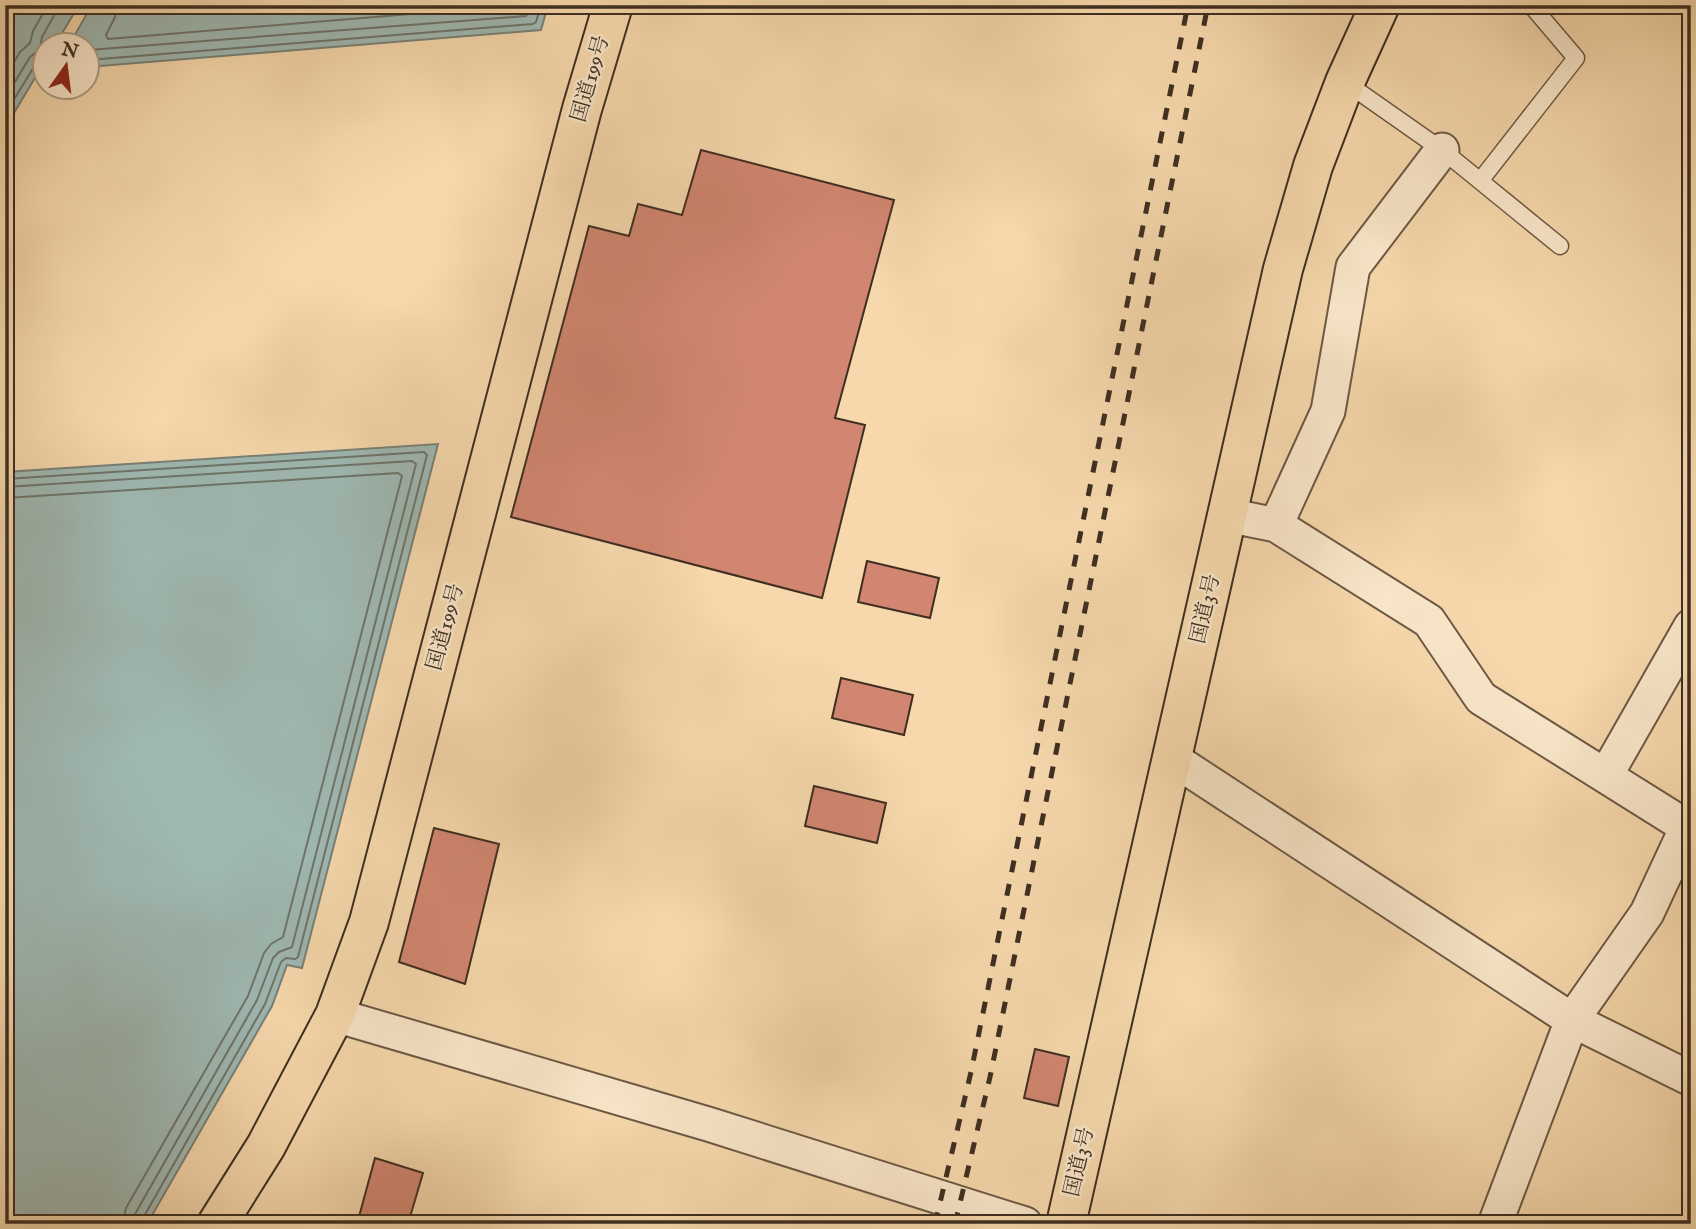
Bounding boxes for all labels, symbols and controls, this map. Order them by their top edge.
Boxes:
north arrow [32,32,102,102]
street label: 国道199号 [566,32,616,126]
text: N [58,38,81,65]
street label: 国道3号 [1185,571,1227,647]
street label: 国道199号 [421,580,471,674]
street label: 国道3号 [1059,1124,1101,1200]

